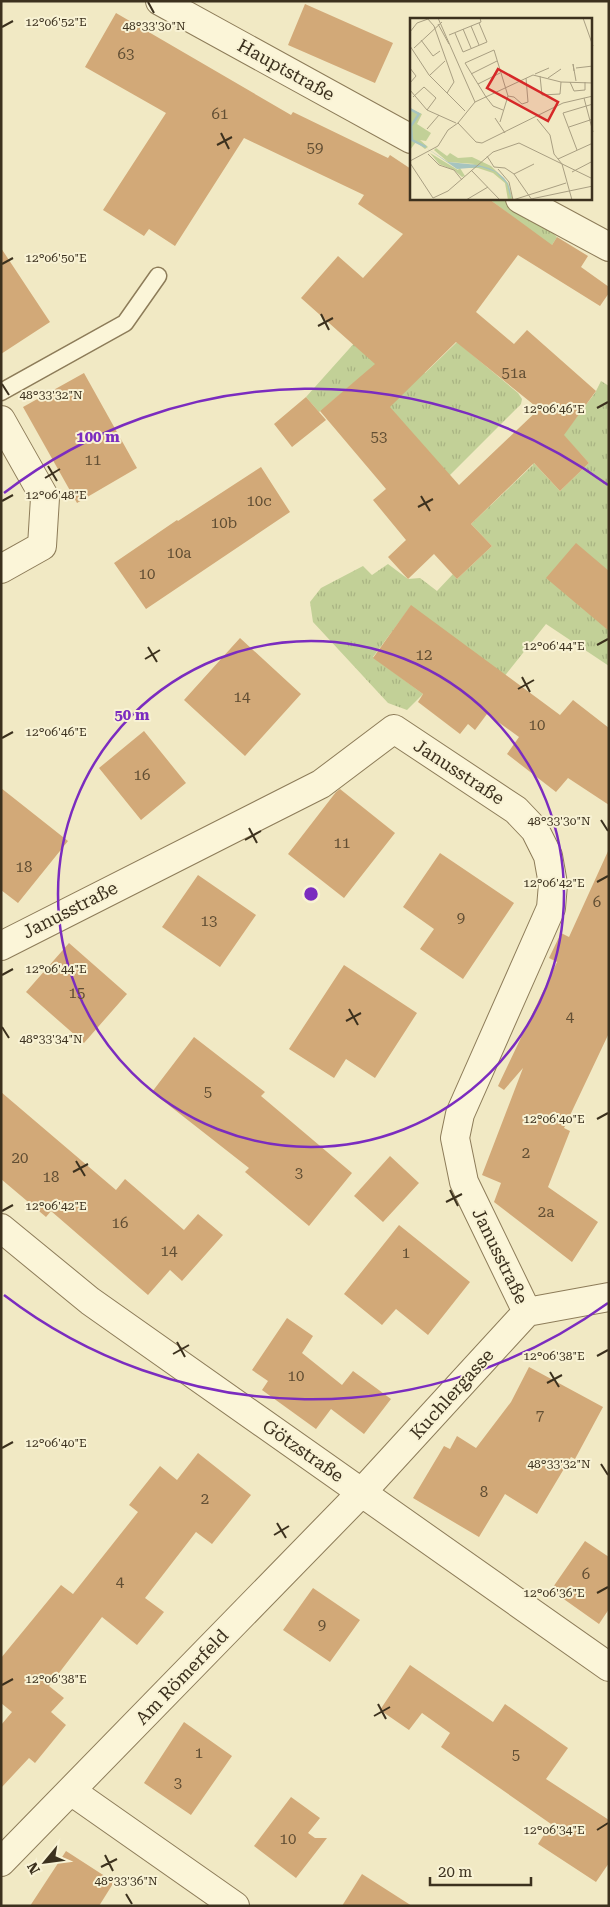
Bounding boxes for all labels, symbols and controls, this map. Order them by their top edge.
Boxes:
text: 12°06'52"E [25,15,87,29]
inset map [410,18,592,200]
text: 48°33'30"N [122,19,186,33]
street label: Hauptstraße [234,34,338,105]
house number: 63 [118,45,134,63]
house number: 61 [212,105,228,123]
house number: 59 [307,139,323,157]
text: 12°06'50"E [25,251,87,265]
house number: 51a [502,364,526,382]
text: 48°33'32"N [19,388,83,402]
text: 12°06'46"E [523,402,585,416]
text: 100 m [76,428,120,446]
house number: 53 [371,428,387,446]
house number: 11 [85,451,101,469]
text: 12°06'48"E [25,488,87,502]
house number: 10c [246,492,272,510]
house number: 10b [211,514,237,532]
house number: 10a [167,544,191,562]
house number: 10 [139,565,155,583]
text: 12°06'44"E [523,639,585,653]
house number: 12 [416,646,432,664]
house number: 14 [234,688,251,706]
text: 50 m [114,706,150,724]
house number: 10 [529,716,545,734]
text: 12°06'46"E [25,725,87,739]
street label: Janusstraße [410,734,509,809]
house number: 16 [134,766,150,784]
text: 48°33'30"N [527,814,591,828]
house number: 11 [334,834,350,852]
house number: 18 [16,858,32,876]
text: 12°06'42"E [523,876,585,890]
street label: Janusstraße [19,877,121,943]
centre of rings [302,885,320,903]
house number: 6 [593,893,601,911]
house number: 9 [457,909,465,927]
house number: 13 [201,912,217,930]
text: 12°06'44"E [25,962,87,976]
house number: 15 [69,984,85,1002]
house number: 4 [566,1008,575,1026]
text: 48°33'34"N [19,1032,83,1046]
house number: 5 [204,1083,212,1101]
text: 12°06'40"E [523,1112,585,1126]
house number: 2 [522,1144,530,1162]
house number: 20 [12,1149,28,1167]
house number: 3 [295,1164,303,1182]
house number: 18 [43,1168,59,1186]
text: 12°06'42"E [25,1199,87,1213]
house number: 2a [538,1203,554,1221]
street label: Janusstraße [468,1204,533,1307]
house number: 16 [112,1214,128,1232]
house number: 14 [161,1242,178,1260]
house number: 1 [402,1244,410,1262]
street label: Kuchlergasse [406,1344,498,1443]
text: 12°06'38"E [523,1349,585,1363]
house number: 10 [288,1367,304,1385]
house number: 7 [536,1406,544,1424]
street label: Götzstraße [259,1415,348,1486]
text: 12°06'40"E [25,1436,87,1450]
text: 48°33'32"N [527,1457,591,1471]
house number: 8 [480,1483,488,1501]
house number: 2 [201,1490,209,1508]
house number: 6 [582,1565,590,1583]
house number: 4 [116,1573,125,1591]
text: 12°06'36"E [523,1586,585,1600]
house number: 9 [318,1616,326,1634]
street label: Am Römerfeld [131,1624,233,1729]
text: 12°06'38"E [25,1672,87,1686]
house number: 1 [195,1744,203,1762]
house number: 5 [512,1746,520,1764]
house number: 3 [174,1774,182,1792]
text: 12°06'34"E [523,1823,585,1837]
house number: 10 [280,1830,296,1848]
north arrow [20,1837,70,1887]
scale bar [430,1854,531,1886]
text: N [24,1860,43,1877]
text: 20 m [438,1863,473,1881]
text: 48°33'36"N [94,1874,158,1888]

